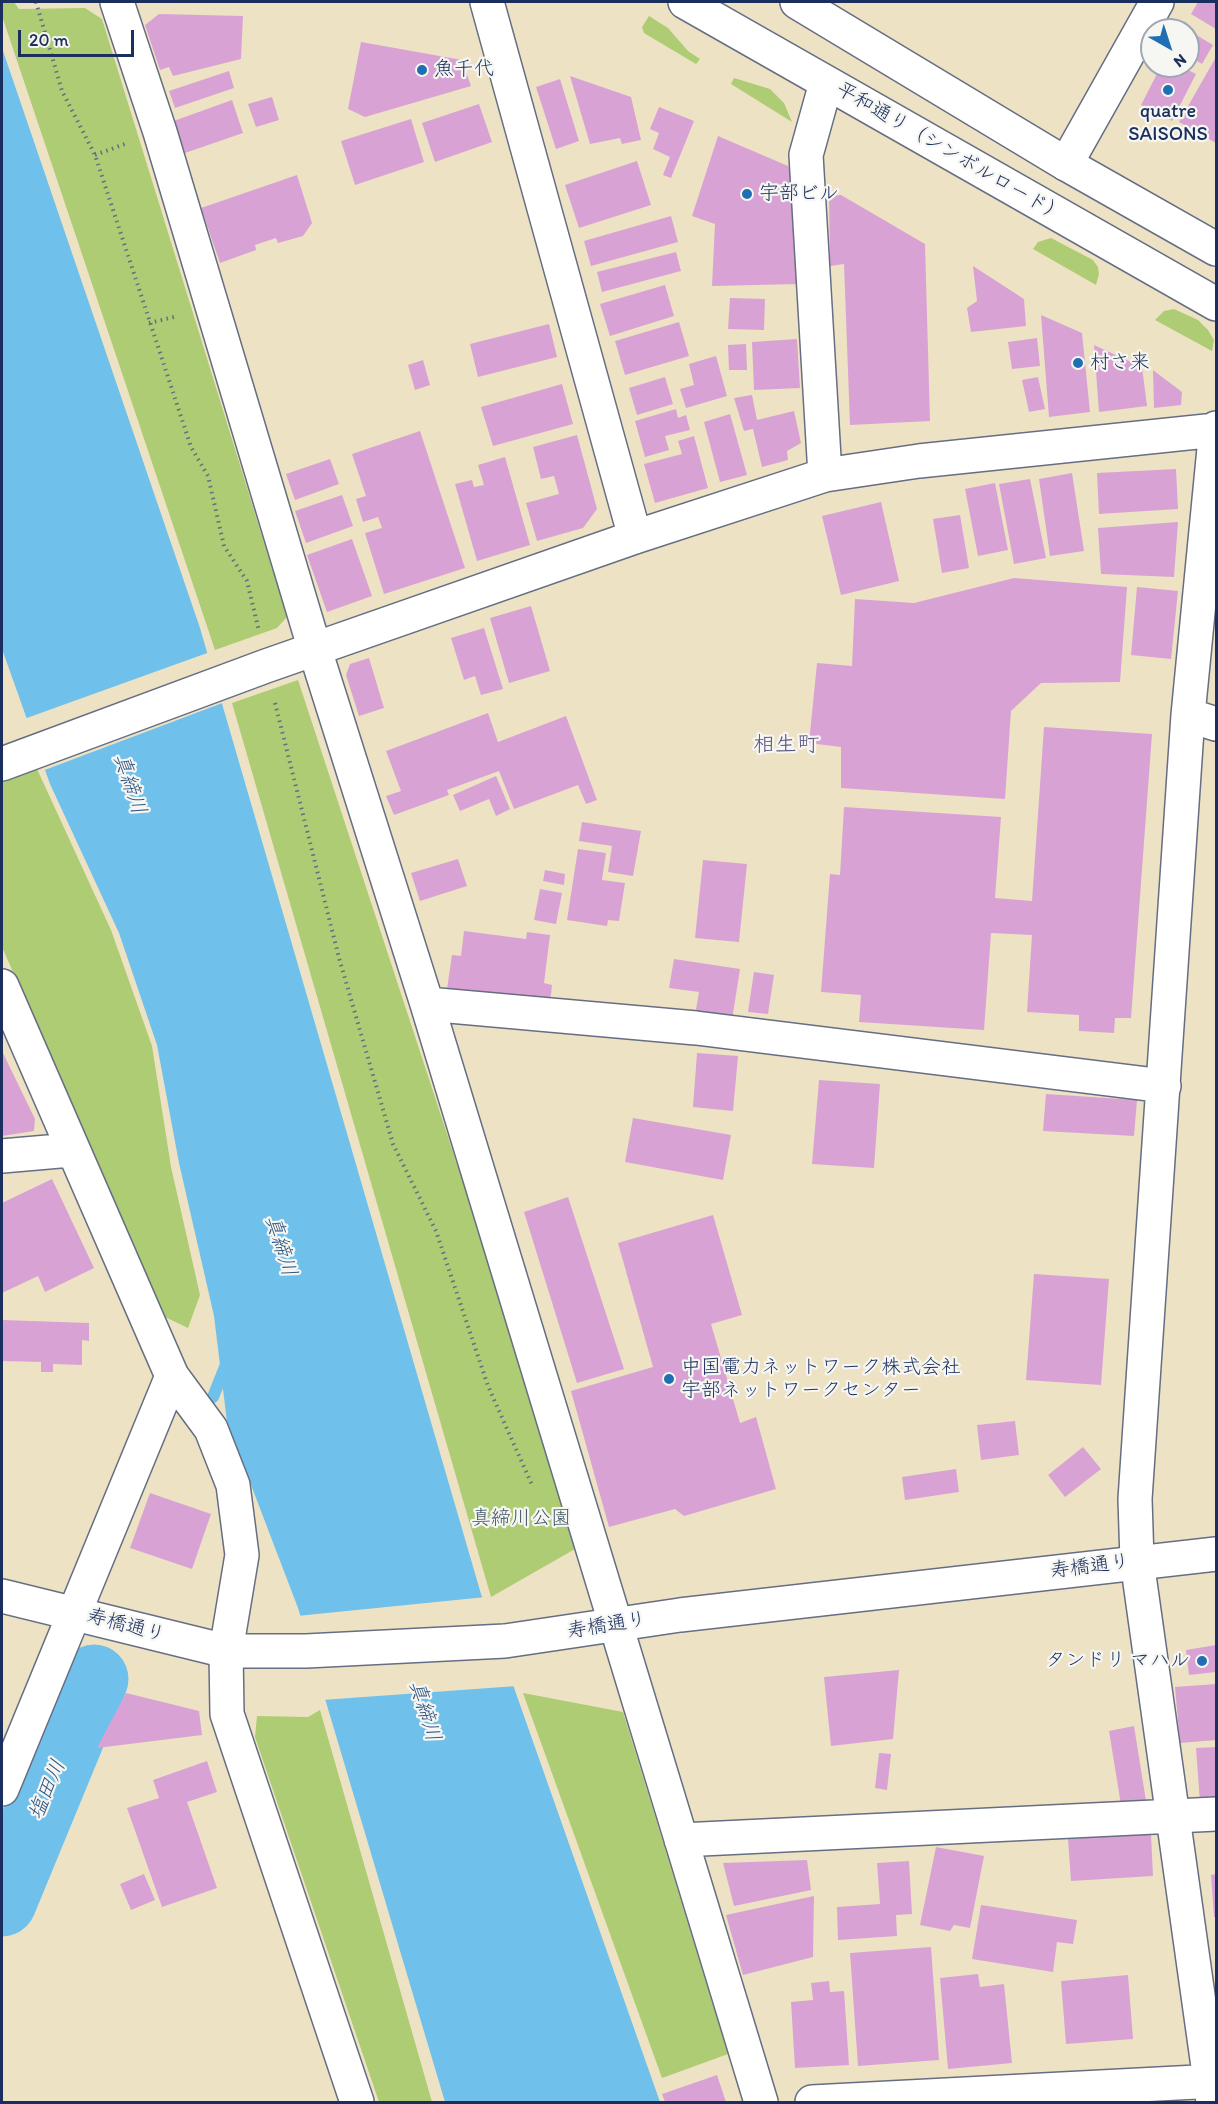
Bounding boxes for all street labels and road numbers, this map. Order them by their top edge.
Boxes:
street label: 平和通り（シンボルロード） [831,78,1069,228]
street label: 寿橋通り [1049,1550,1131,1584]
street label: 寿橋通り [84,1604,168,1648]
street label: 寿橋通り [566,1608,648,1644]

